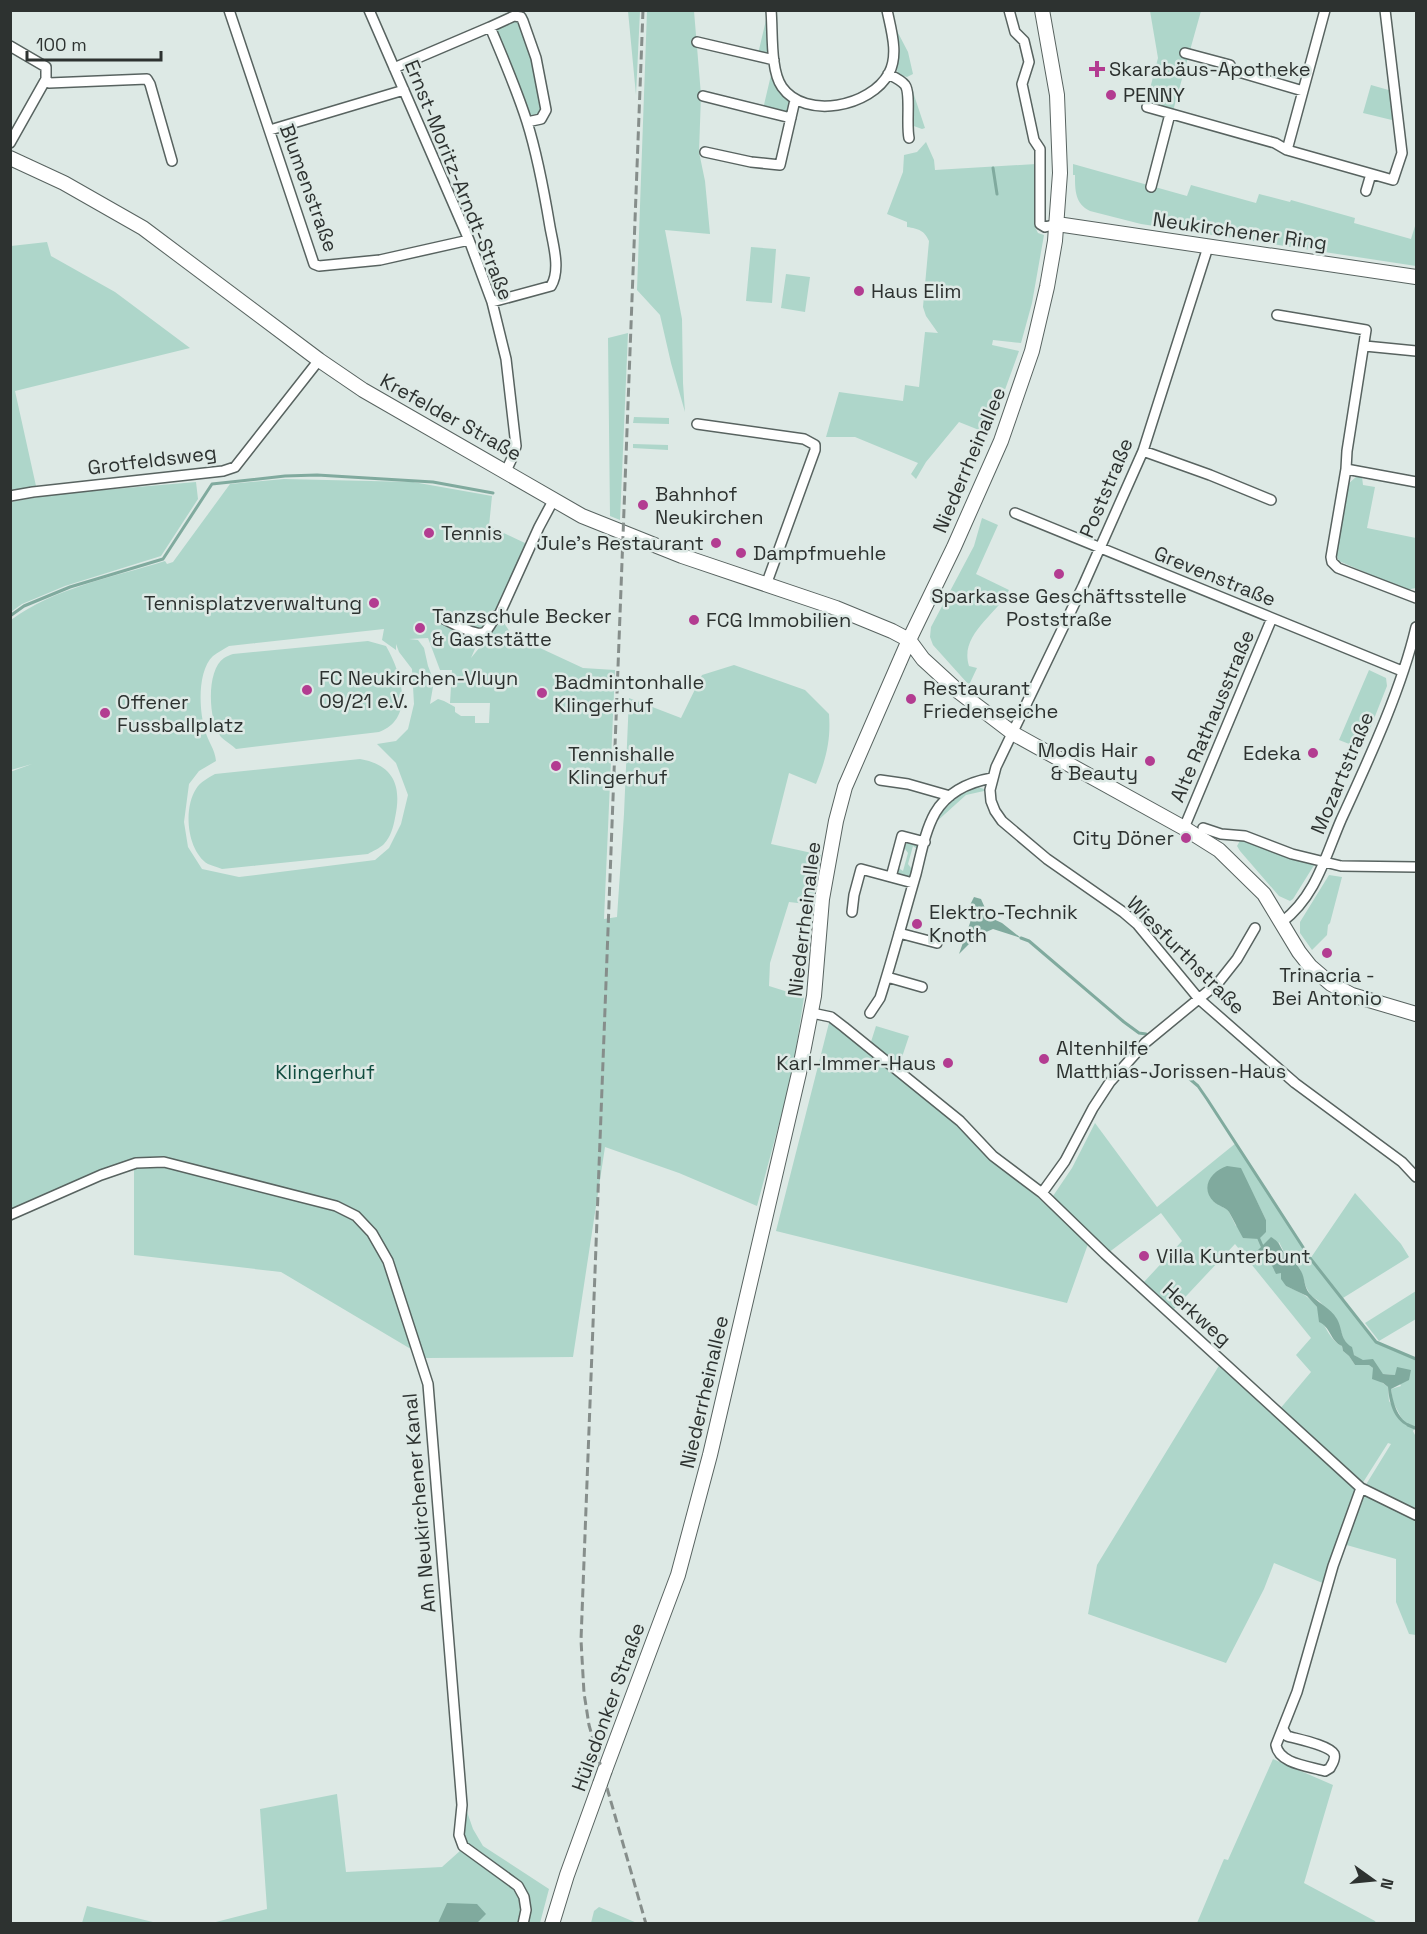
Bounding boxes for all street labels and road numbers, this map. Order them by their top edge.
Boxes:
street label: Ernst-Moritz-Arndt-Straße [399,56,519,304]
street label: Blumenstraße [274,120,344,256]
street label: Neukirchener Ring [1151,206,1329,256]
street label: Krefelder Straße [376,367,526,467]
street label: Niederrheinallee [927,383,1011,537]
street label: Poststraße [1073,434,1139,542]
street label: Grotfeldsweg [86,439,218,481]
street label: Grevenstraße [1150,540,1280,612]
street label: Alte Rathausstraße [1164,626,1260,806]
street label: Mozartstraße [1305,708,1379,838]
street label: Niederrheinallee [782,840,826,998]
street label: Wiesfurthstraße [1121,890,1251,1020]
street label: Herkweg [1157,1276,1237,1352]
street label: Niederrheinallee [674,1313,734,1471]
street label: Am Neukirchener Kanal [396,1392,442,1614]
street label: Hülsdonker Straße [565,1619,651,1795]

